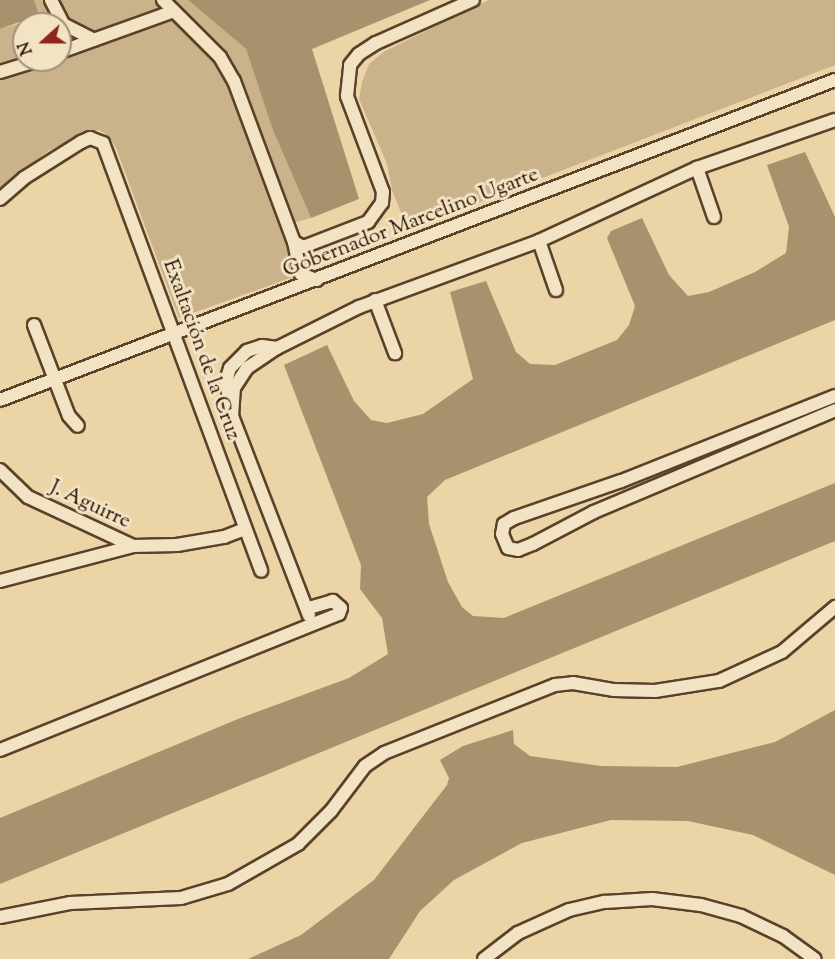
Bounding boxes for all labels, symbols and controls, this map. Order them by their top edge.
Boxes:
north arrow [12,12,72,72]
text: N [14,38,40,58]
street label: Gobernador Marcelino Ugarte [280,163,542,283]
street label: Exaltación de la Cruz [157,256,245,444]
street label: J. Aguirre [46,475,134,535]

